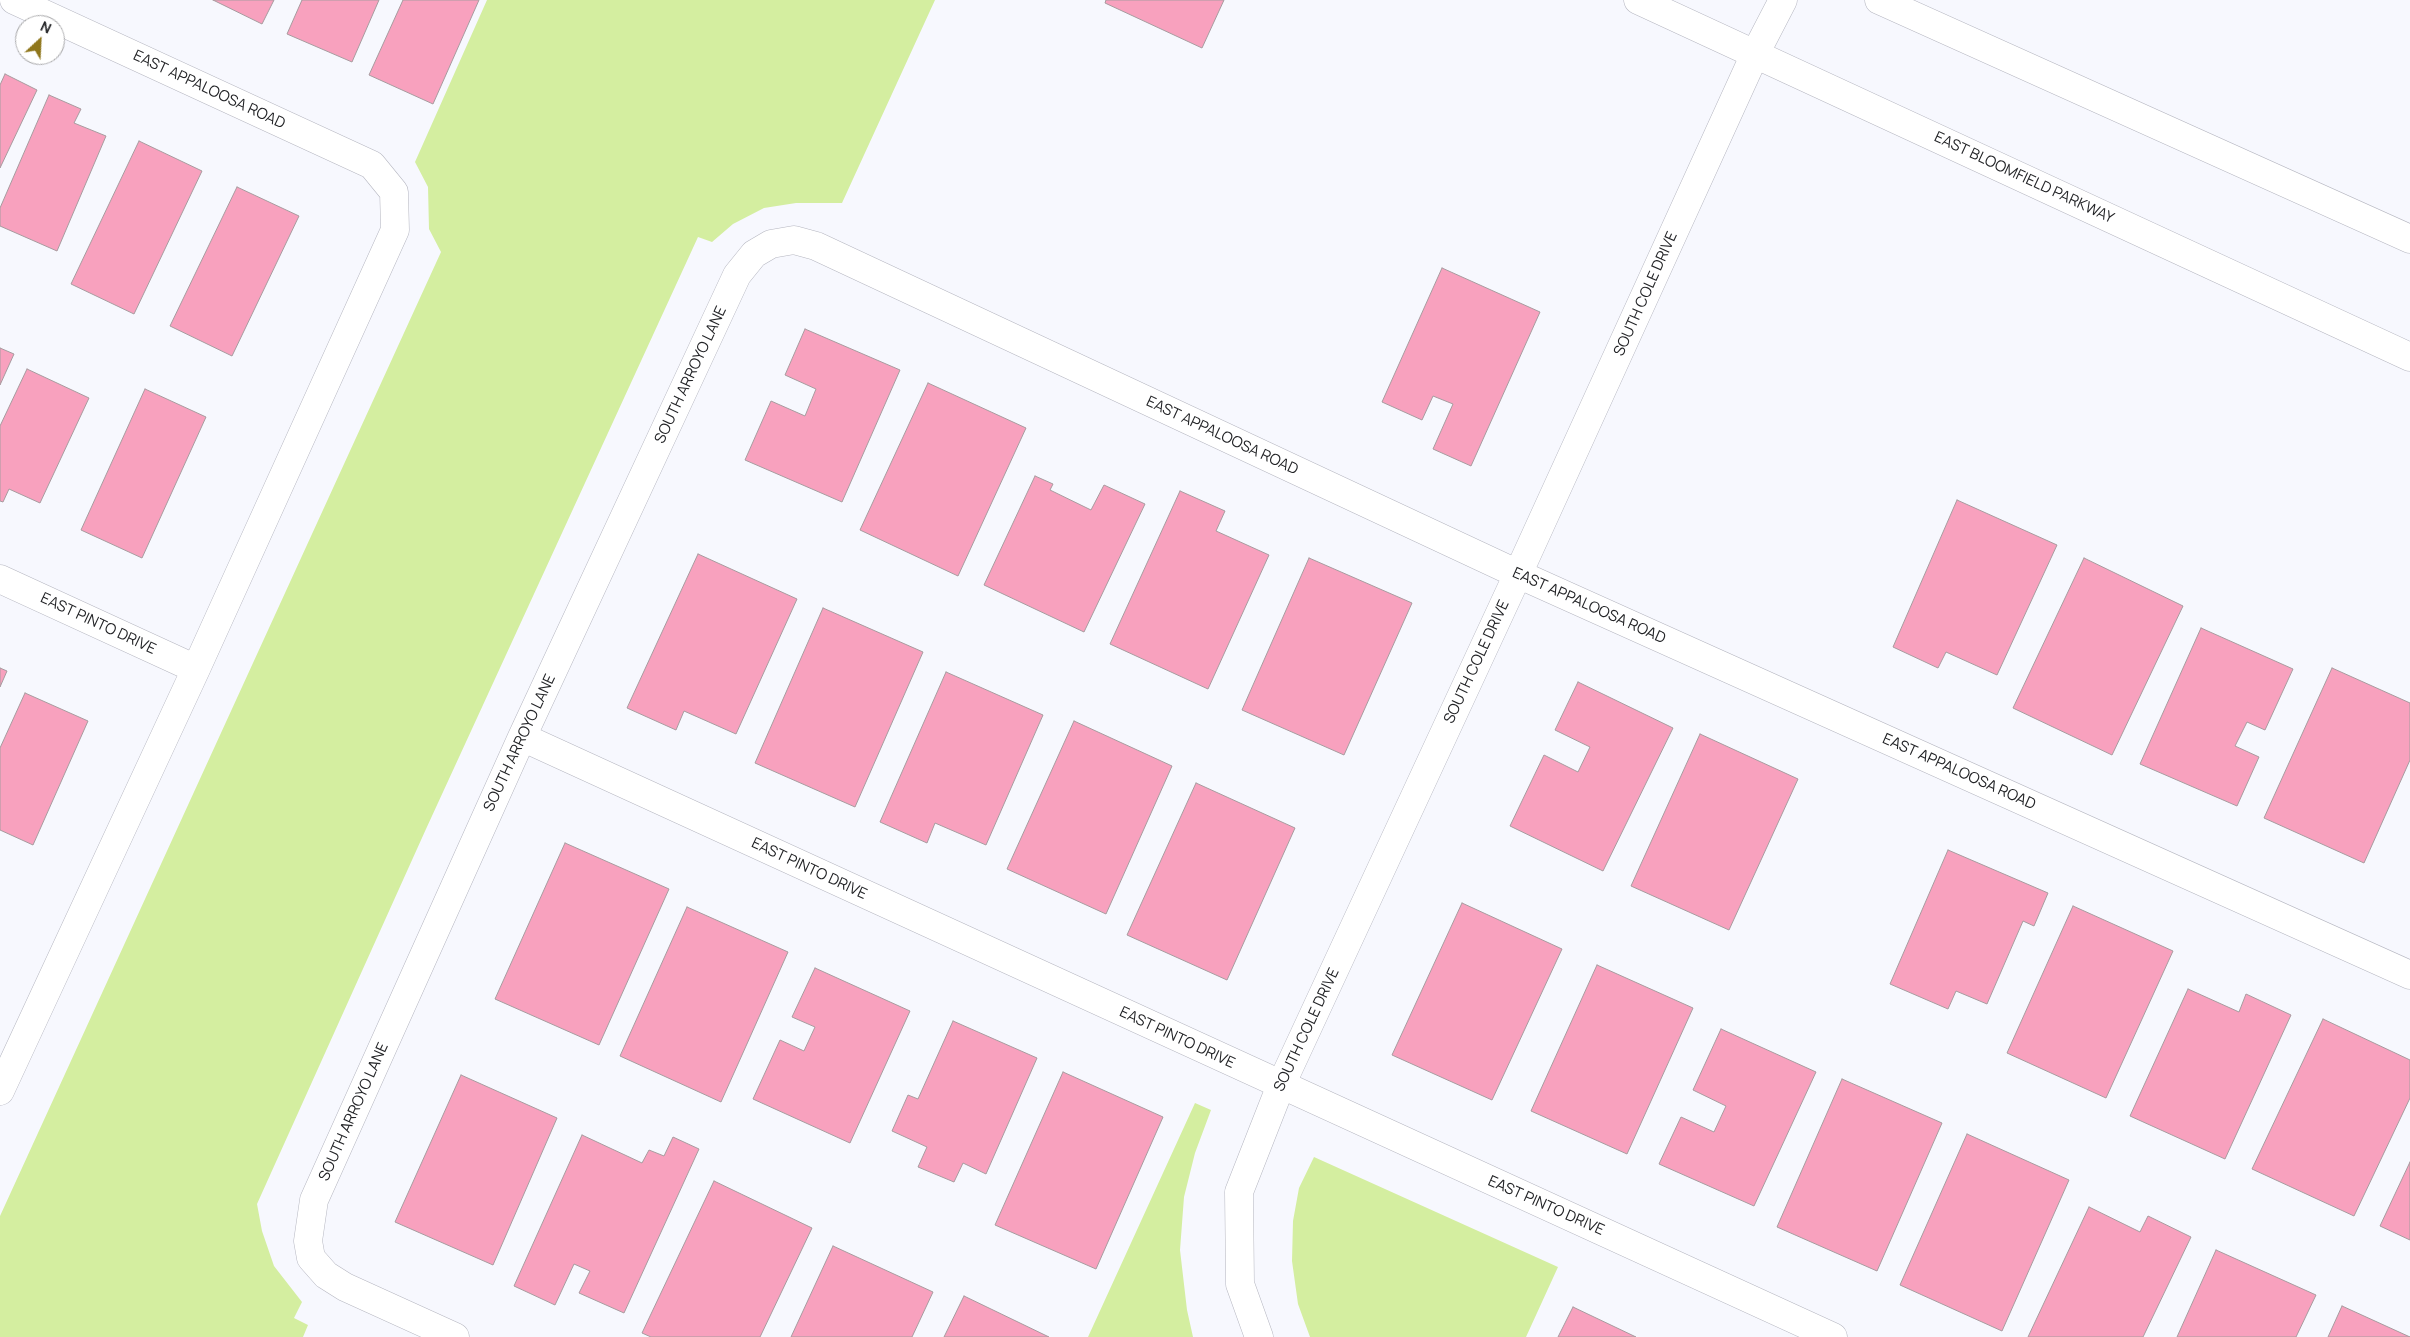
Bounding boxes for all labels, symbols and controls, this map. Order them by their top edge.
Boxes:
north arrow [15,15,65,65]
text: N [38,16,55,38]
street label: EAST APPALOOSA ROAD [130,47,288,133]
street label: EAST BLOOMFIELD PARKWAY [1931,128,2117,228]
street label: SOUTH COLE DRIVE [1610,229,1682,359]
street label: SOUTH ARROYO LANE [651,304,731,446]
street label: EAST APPALOOSA ROAD [1143,393,1301,479]
street label: EAST APPALOOSA ROAD [1510,564,1668,648]
street label: EAST PINTO DRIVE [37,589,159,659]
street label: SOUTH COLE DRIVE [1440,597,1514,727]
street label: SOUTH ARROYO LANE [480,672,560,814]
street label: EAST APPALOOSA ROAD [1880,730,2038,814]
street label: EAST PINTO DRIVE [748,834,870,904]
street label: SOUTH COLE DRIVE [1270,965,1344,1095]
street label: EAST PINTO DRIVE [1116,1003,1238,1073]
street label: SOUTH ARROYO LANE [315,1040,393,1184]
street label: EAST PINTO DRIVE [1485,1172,1607,1240]

